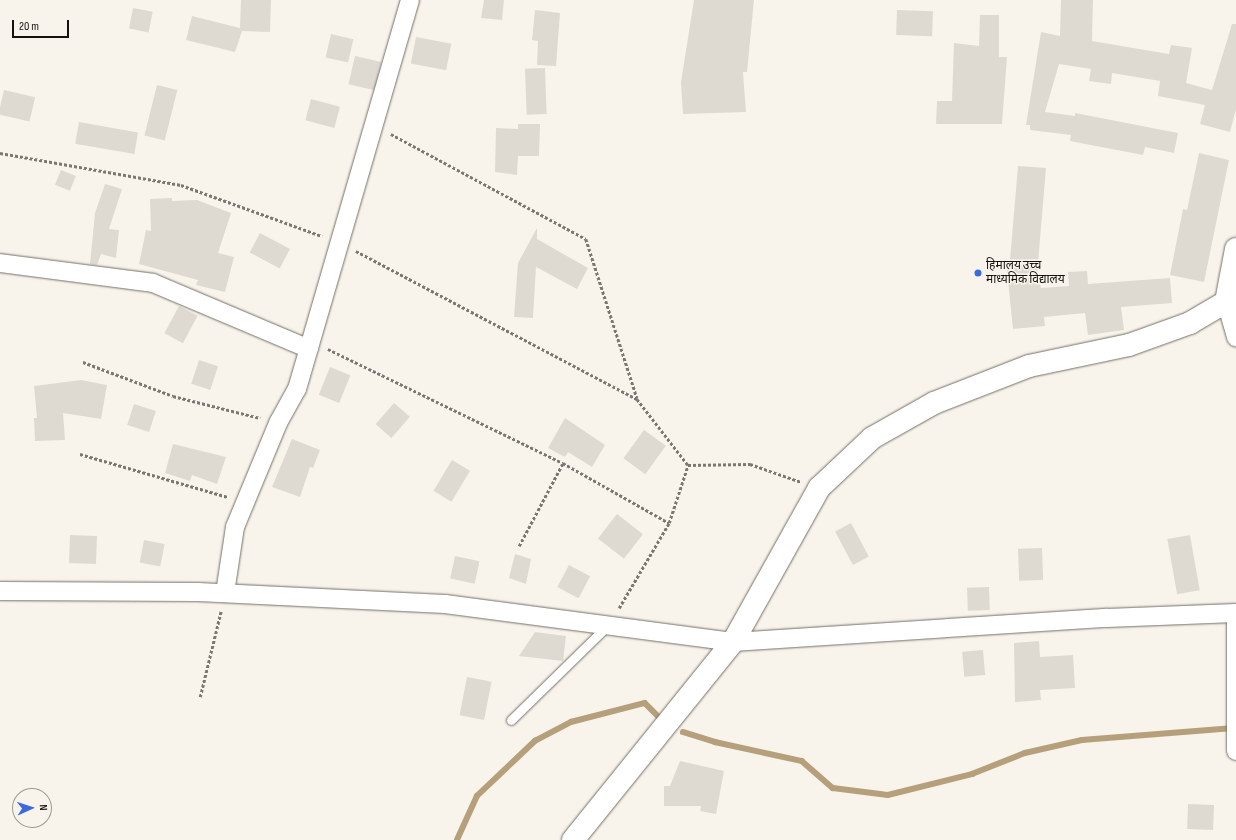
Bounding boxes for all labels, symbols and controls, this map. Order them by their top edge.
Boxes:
scale bar [14,12,71,38]
text: 20 m [19,19,39,34]
place label: हिमालय उच्च माध्यमिक विद्यालय [986,259,1065,287]
marker: हिमालय उच्च माध्यमिक विद्यालय [973,268,983,278]
north arrow [12,788,52,828]
text: N [37,804,50,811]

